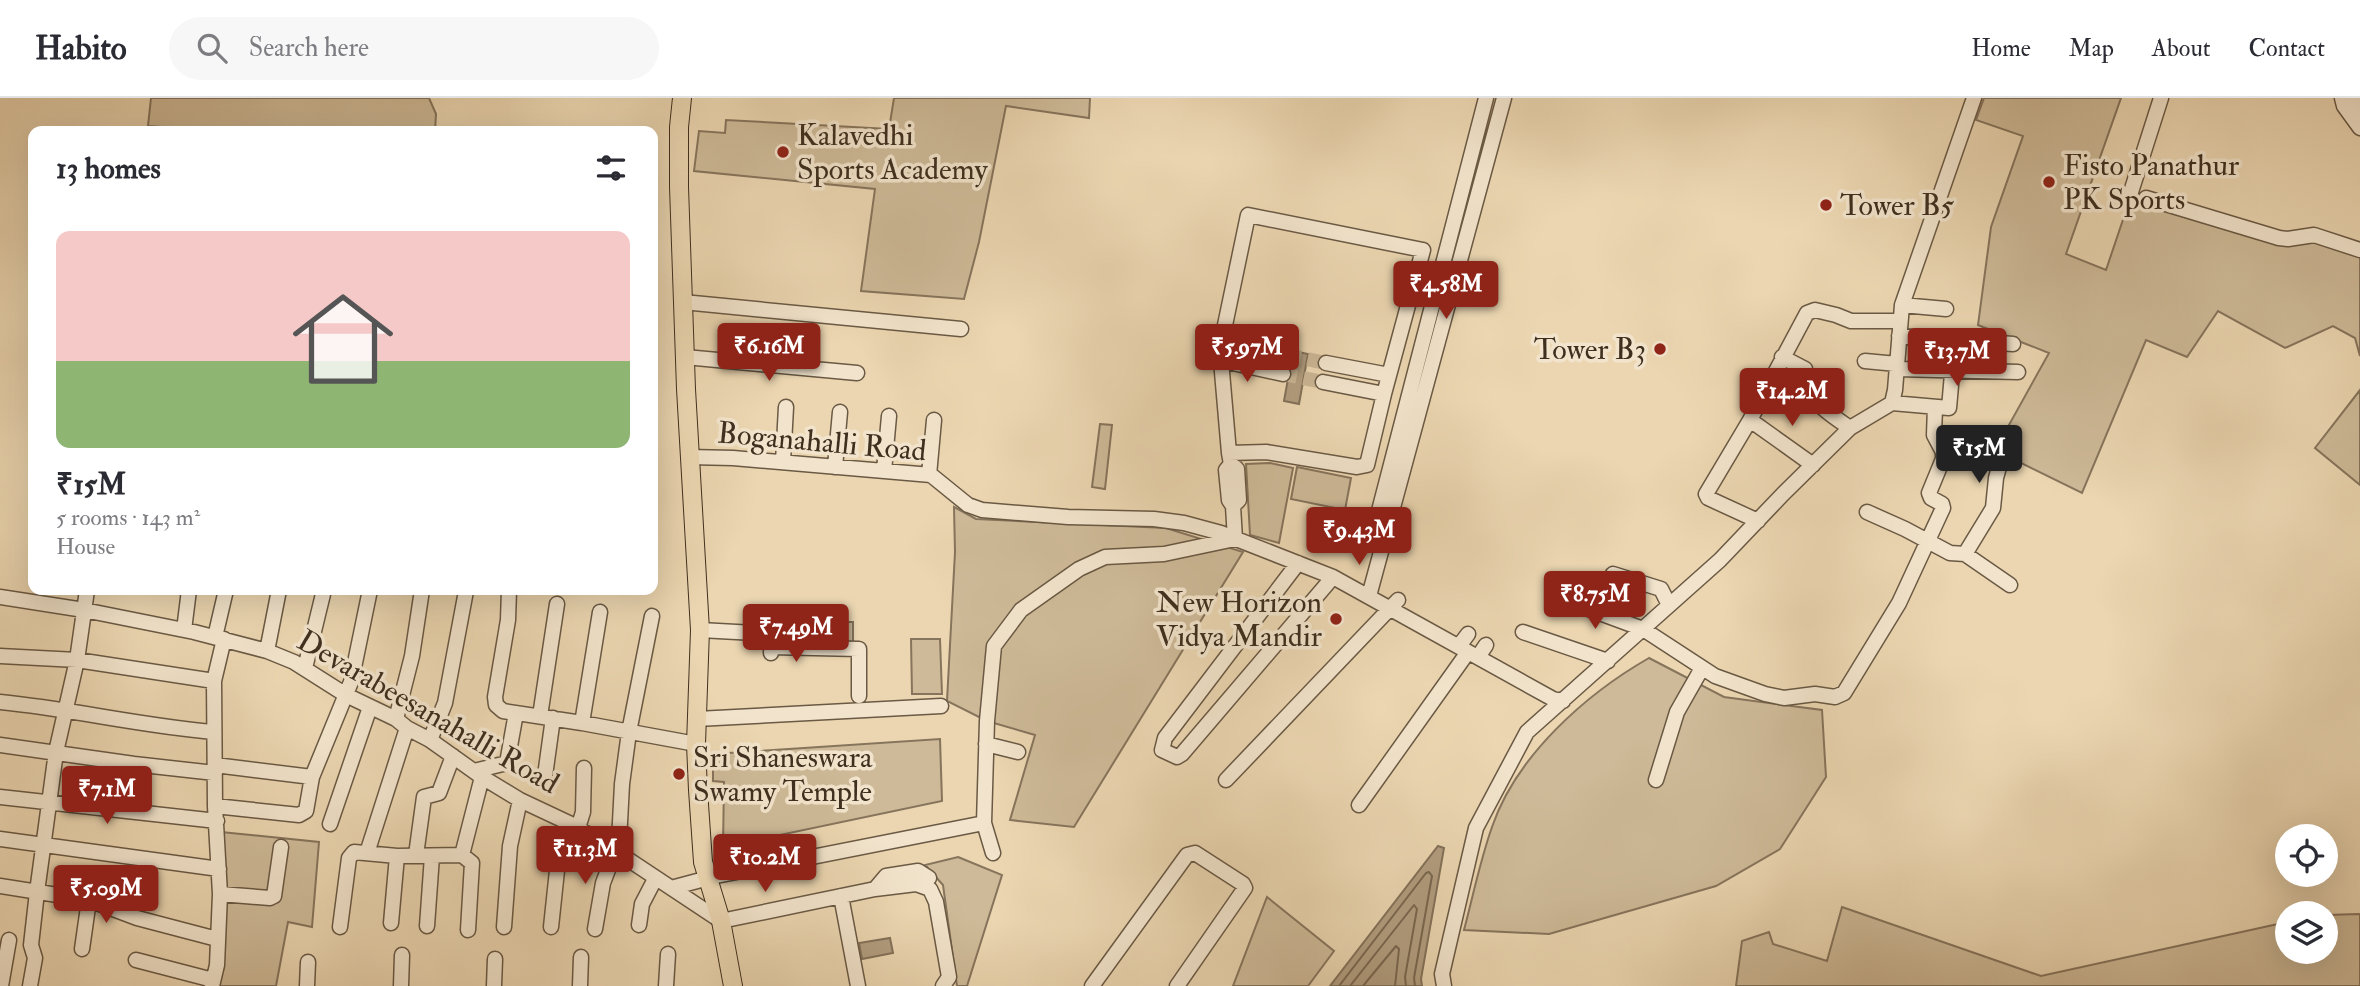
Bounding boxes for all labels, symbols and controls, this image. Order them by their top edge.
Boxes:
search box [169,17,659,80]
text: Habito [35,28,127,69]
icon: search [193,29,231,67]
text: Search here [249,32,369,64]
text: Home [1971,33,2031,64]
text: Map [2069,33,2114,64]
text: About [2152,33,2211,64]
text: Contact [2249,33,2325,64]
place label: Kalavedhi Sports Academy [797,117,988,188]
marker: Kalavedhi Sports Academy [775,144,791,160]
place label: Fisto Panathur PK Sports [2063,147,2239,218]
icon: filters [592,149,630,187]
text: 13 homes [56,150,161,187]
marker: Fisto Panathur PK Sports [2041,174,2057,190]
place label: Tower B5 [1840,187,1955,224]
marker: Tower B5 [1818,197,1834,213]
pin: ₹4.58M [1389,262,1503,321]
text: ₹4.58M [1409,269,1483,298]
icon: home [280,276,406,402]
pin: ₹6.16M [712,324,826,383]
pin: ₹5.97M [1190,324,1304,384]
pin: ₹13.7M [1900,328,2014,388]
text: ₹6.16M [733,331,805,360]
place label: Tower B3 [1534,331,1646,368]
text: ₹5.97M [1211,332,1283,361]
text: ₹13.7M [1924,336,1990,365]
marker: Tower B3 [1652,341,1668,357]
pin: ₹14.2M [1735,368,1849,428]
text: ₹14.2M [1756,376,1828,405]
street label: Boganahalli Road [716,414,928,470]
pin: ₹15M [1938,426,2020,485]
text: ₹15M [1952,433,2006,462]
text: ₹15M [56,466,126,503]
text: 5 rooms · 143 m² [56,503,200,532]
pin: ₹9.43M [1302,508,1416,567]
text: ₹9.43M [1322,515,1396,544]
text: House [56,532,115,561]
pin: ₹8.75M [1538,572,1652,631]
text: ₹8.75M [1560,579,1630,608]
place label: New Horizon Vidya Mandir [1156,584,1322,655]
pin: ₹7.49M [739,604,853,664]
marker: New Horizon Vidya Mandir [1328,611,1344,627]
text: ₹7.49M [759,612,833,641]
street label: Devarabeesanahalli Road [290,622,566,802]
place label: Sri Shaneswara Swamy Temple [693,739,873,810]
pin: ₹7.1M [58,766,156,826]
marker: Sri Shaneswara Swamy Temple [671,766,687,782]
text: ₹7.1M [78,774,136,803]
map controls [2275,824,2338,964]
button: locate [2275,824,2338,887]
pin: ₹11.3M [528,826,642,886]
text: ₹11.3M [552,834,618,863]
pin: ₹10.2M [708,834,822,894]
text: ₹10.2M [729,842,801,871]
pin: ₹5.09M [49,866,163,925]
text: ₹5.09M [69,873,143,902]
button: layers [2275,901,2338,964]

